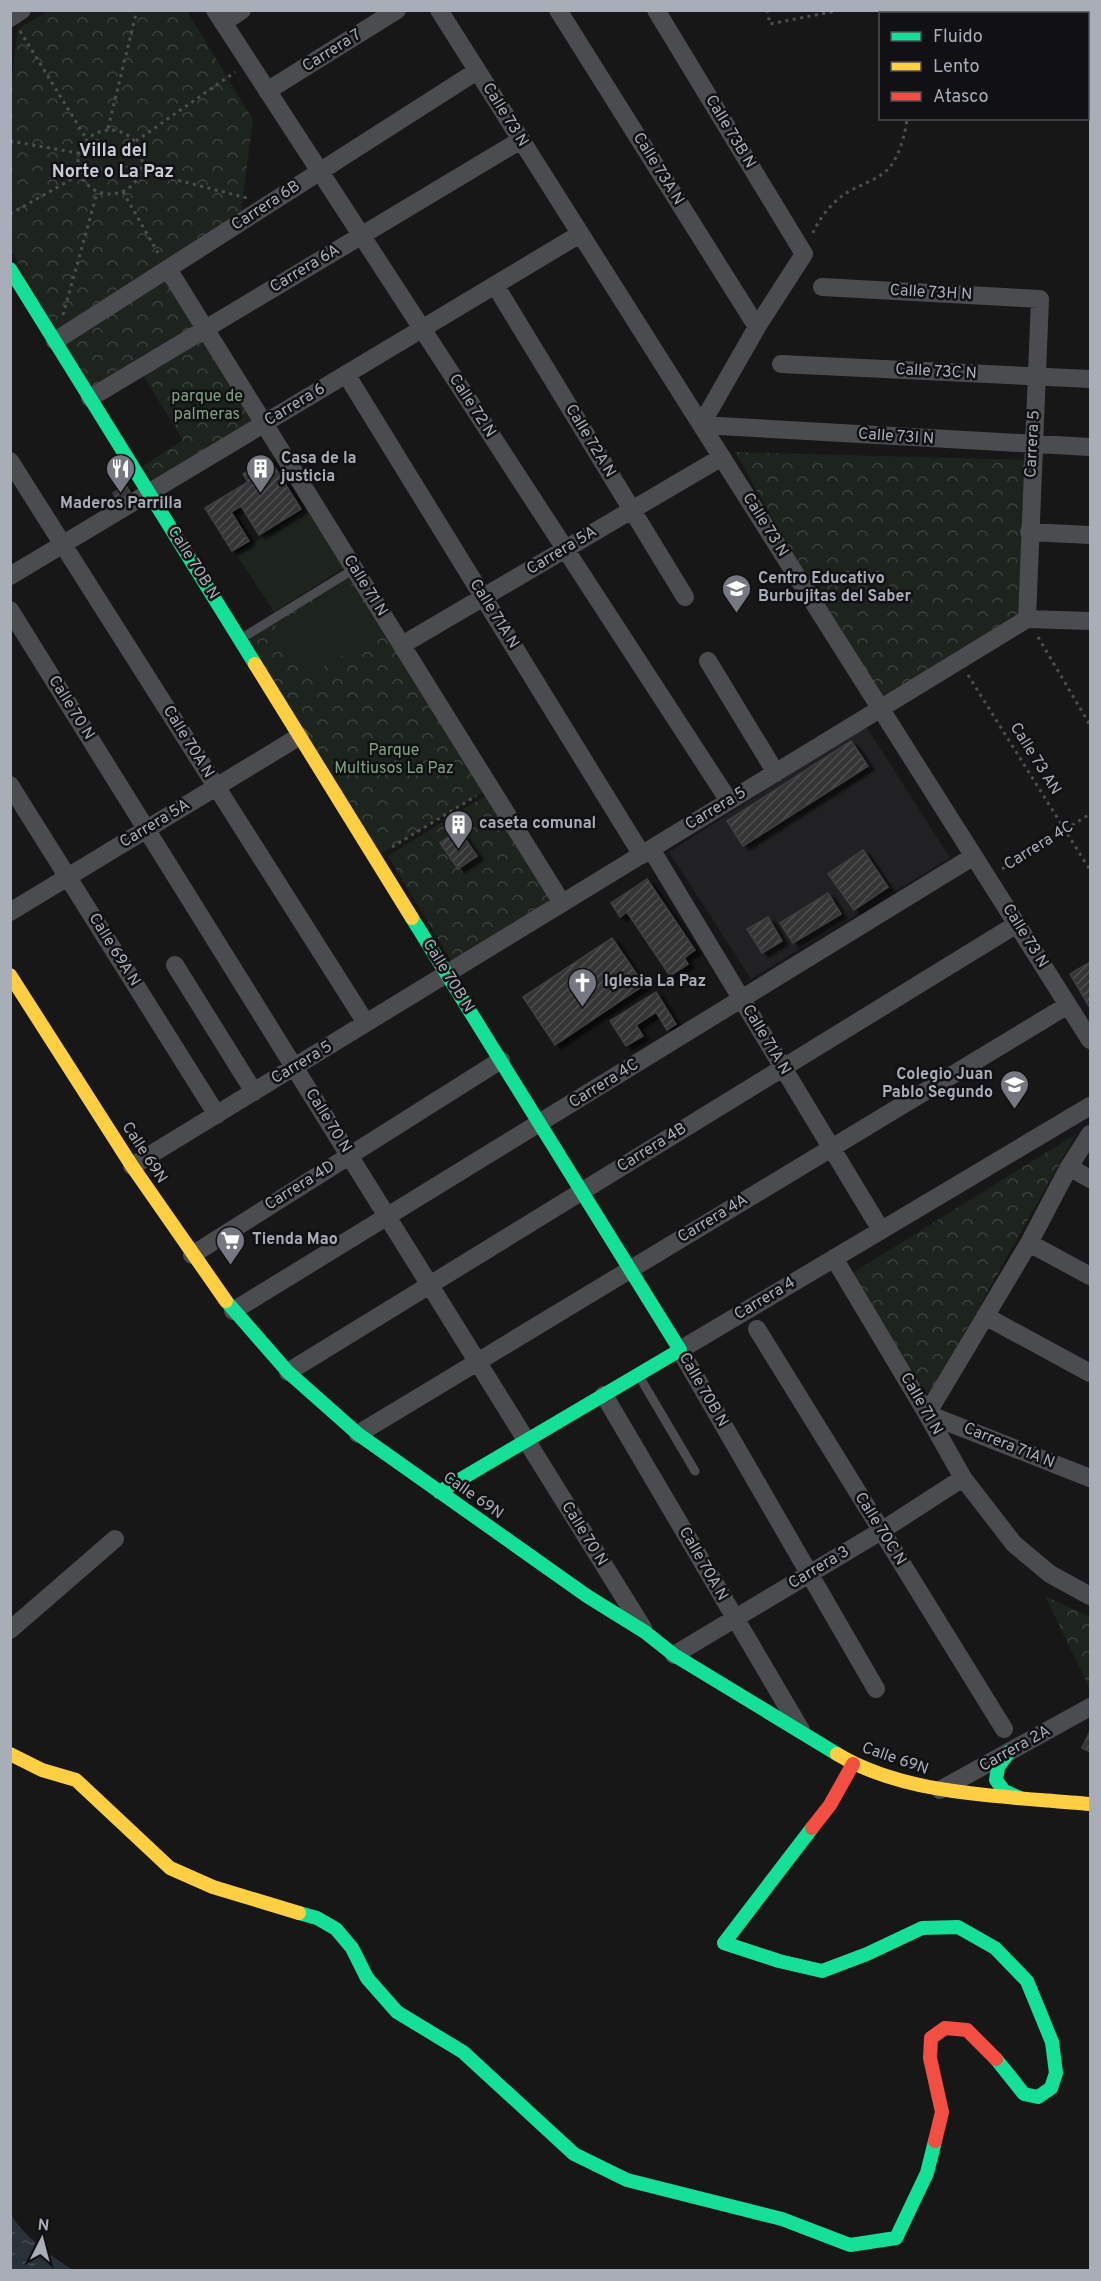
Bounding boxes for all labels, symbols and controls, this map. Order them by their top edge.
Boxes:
legend [879,12,1089,120]
street label: Carrera 7 [299,25,365,77]
text: Fluido [933,26,983,49]
text: Lento [933,56,979,79]
street label: Calle 73 N [478,79,532,151]
text: Atasco [933,86,989,109]
street label: Calle 73B N [700,92,760,172]
street label: Calle 73A N [628,129,688,209]
district label: Villa del Norte o La Paz [52,140,174,184]
street label: Carrera 6B [228,176,304,236]
street label: Carrera 6A [266,240,344,298]
street label: Calle 73H N [889,281,973,305]
street label: Calle 73C N [895,360,977,384]
street label: Calle 72 N [444,370,500,442]
street label: Carrera 6 [261,379,329,431]
park label: parque de palmeras [171,387,243,425]
street label: Calle 72A N [560,401,620,481]
street label: Carrera 5 [1021,410,1045,478]
street label: Calle 73I N [857,424,935,450]
place label: Casa de la justicia [280,449,356,487]
restaurant icon: Maderos Parrilla [105,452,137,494]
building icon: Casa de la justicia [244,452,276,494]
street label: Calle 73 N [738,489,792,561]
place label: Maderos Parrilla [60,494,182,514]
street label: Carrera 5A [523,522,601,580]
street label: Calle 70B N [163,523,223,603]
street label: Calle 71 N [338,552,392,620]
place label: Centro Educativo Burbujitas del Saber [758,569,912,607]
school or university icon: Centro Educativo Burbujitas del Saber [721,572,753,614]
street label: Calle 71A N [465,575,523,653]
street label: Calle 70 N [43,672,99,744]
street label: Calle 70A N [158,702,218,782]
street label: Calle 73 AN [1005,719,1065,799]
park label: Parque Multiusos La Paz [334,741,454,779]
street label: Carrera 5 [682,783,750,835]
street label: Carrera 5A [116,795,194,853]
building icon: caseta comunal [442,808,474,850]
place label: caseta comunal [479,814,596,834]
street label: Carrera 4C [1001,817,1077,875]
street label: Calle 73 N [998,900,1052,972]
street label: Calle 69A N [84,910,144,990]
street label: Calle 70B N [418,936,478,1016]
church icon: Iglesia La Paz [567,966,599,1008]
place label: Iglesia La Paz [604,972,706,992]
street label: Calle 71A N [737,1001,795,1079]
street label: Carrera 5 [268,1037,336,1089]
street label: Carrera 4C [566,1055,642,1113]
place label: Colegio Juan Pablo Segundo [882,1065,993,1103]
school or university icon: Colegio Juan Pablo Segundo [998,1068,1030,1110]
street label: Calle 70 N [300,1085,356,1157]
street label: Calle 69N [117,1118,171,1188]
street label: Carrera 4B [614,1119,690,1177]
street label: Carrera 4D [261,1157,339,1215]
street label: Carrera 4A [674,1190,752,1248]
supermarket icon: Tienda Mao [215,1224,247,1266]
place label: Tienda Mao [252,1230,338,1250]
street label: Carrera 4 [731,1273,799,1325]
street label: Calle 70B N [674,1349,732,1431]
street label: Calle 71 N [895,1369,947,1439]
street label: Carrera 71A N [960,1419,1058,1473]
street label: Calle 69N [439,1468,507,1524]
street label: Calle 70C N [850,1489,910,1569]
street label: Calle 70 N [556,1498,612,1570]
street label: Calle 70A N [674,1524,732,1604]
street label: Carrera 3 [785,1542,853,1594]
street label: Carrera 2A [976,1721,1054,1777]
street label: Calle 69N [859,1738,931,1780]
north arrow [12,2209,72,2269]
text: N [37,2216,50,2237]

